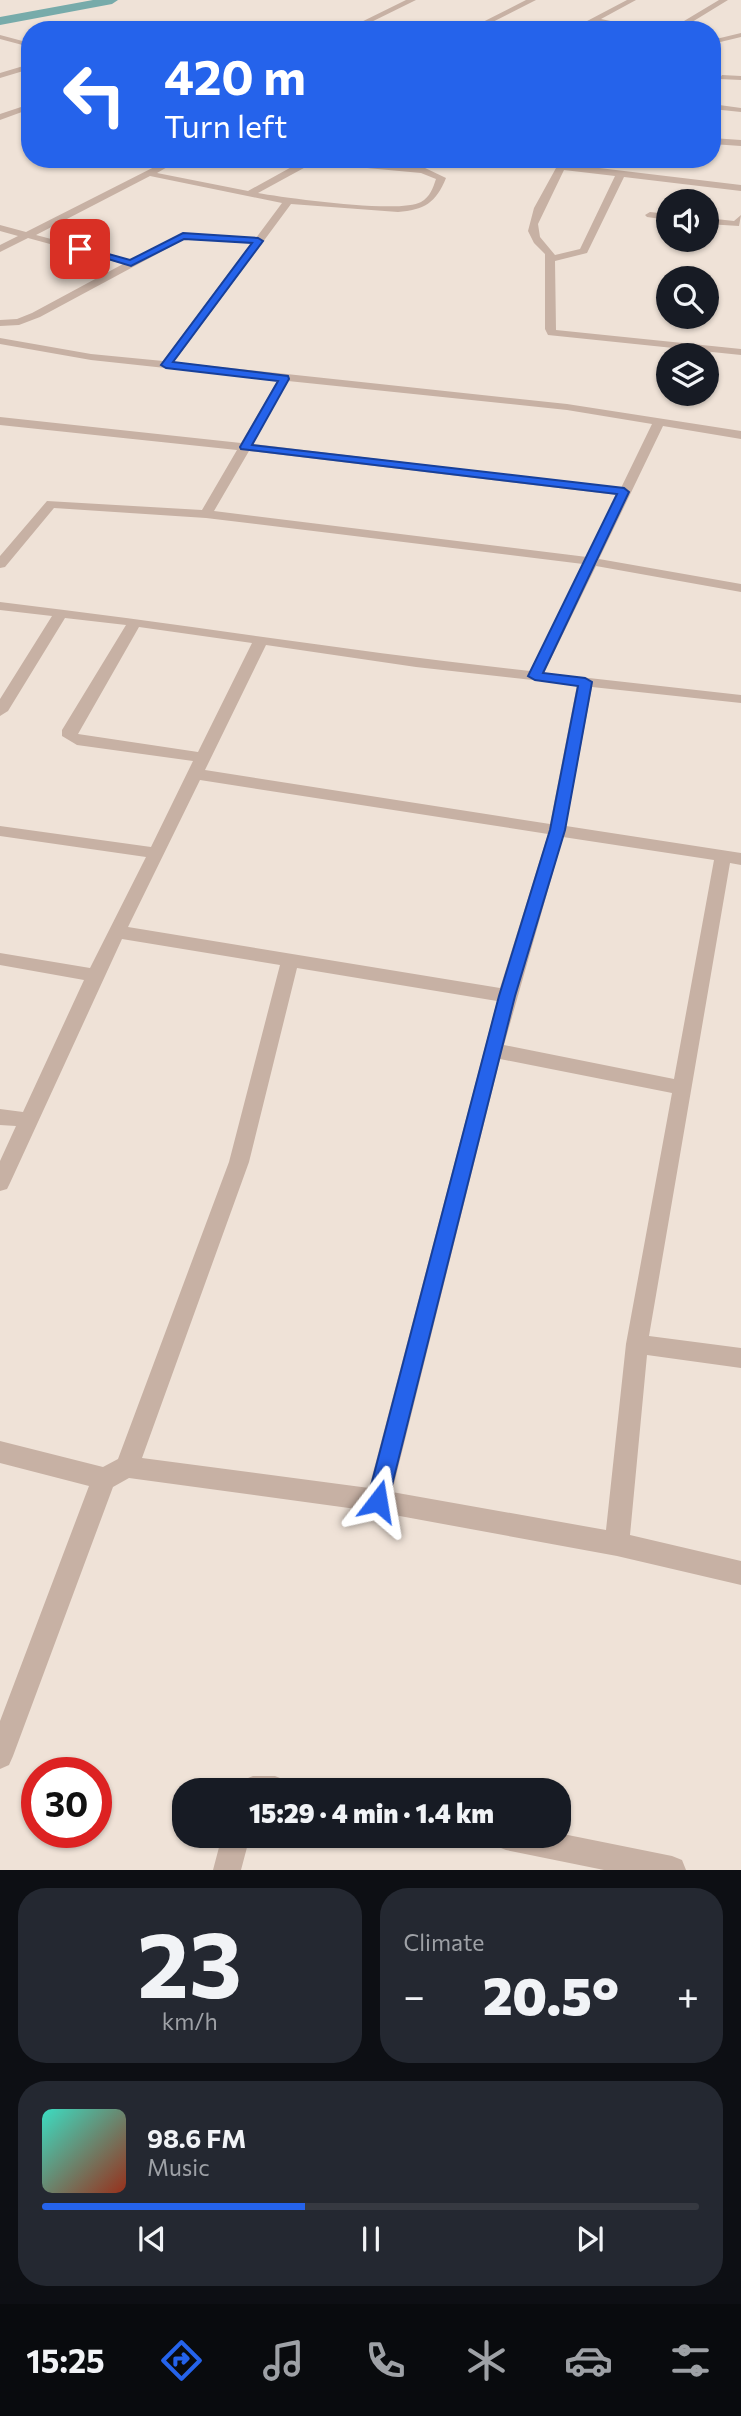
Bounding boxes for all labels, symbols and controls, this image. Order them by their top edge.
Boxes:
text: 420 m [164,45,306,105]
icon: left [49,49,140,140]
text: Turn left [164,105,288,145]
map controls [656,189,719,406]
button: sound [656,189,719,252]
pin [50,219,110,279]
icon: arrive [61,230,99,268]
button: search [656,266,719,329]
button: layers [656,343,719,406]
position arrow [341,1464,415,1538]
speed limit sign: 30 [21,1757,112,1848]
text: 15:29 · 4 min · 1.4 km [249,1797,494,1828]
text: 23 [137,1905,242,2017]
text: Climate [404,1928,485,1956]
text: 20.5° [483,1962,619,2026]
text: − [404,1971,425,2018]
text: + [677,1971,699,2018]
text: km/h [162,2007,218,2035]
text: 98.6 FM [147,2122,246,2153]
text: Music [147,2153,210,2181]
icon: previous [133,2220,171,2258]
icon: pause [352,2220,390,2258]
icon: next [571,2220,609,2258]
icon: directions [157,2336,206,2385]
icon: music [259,2336,308,2385]
icon: phone [361,2336,410,2385]
icon: climate [462,2336,511,2385]
icon: car [564,2336,613,2385]
icon: filters [666,2336,715,2385]
text: 15:25 [26,2340,105,2380]

